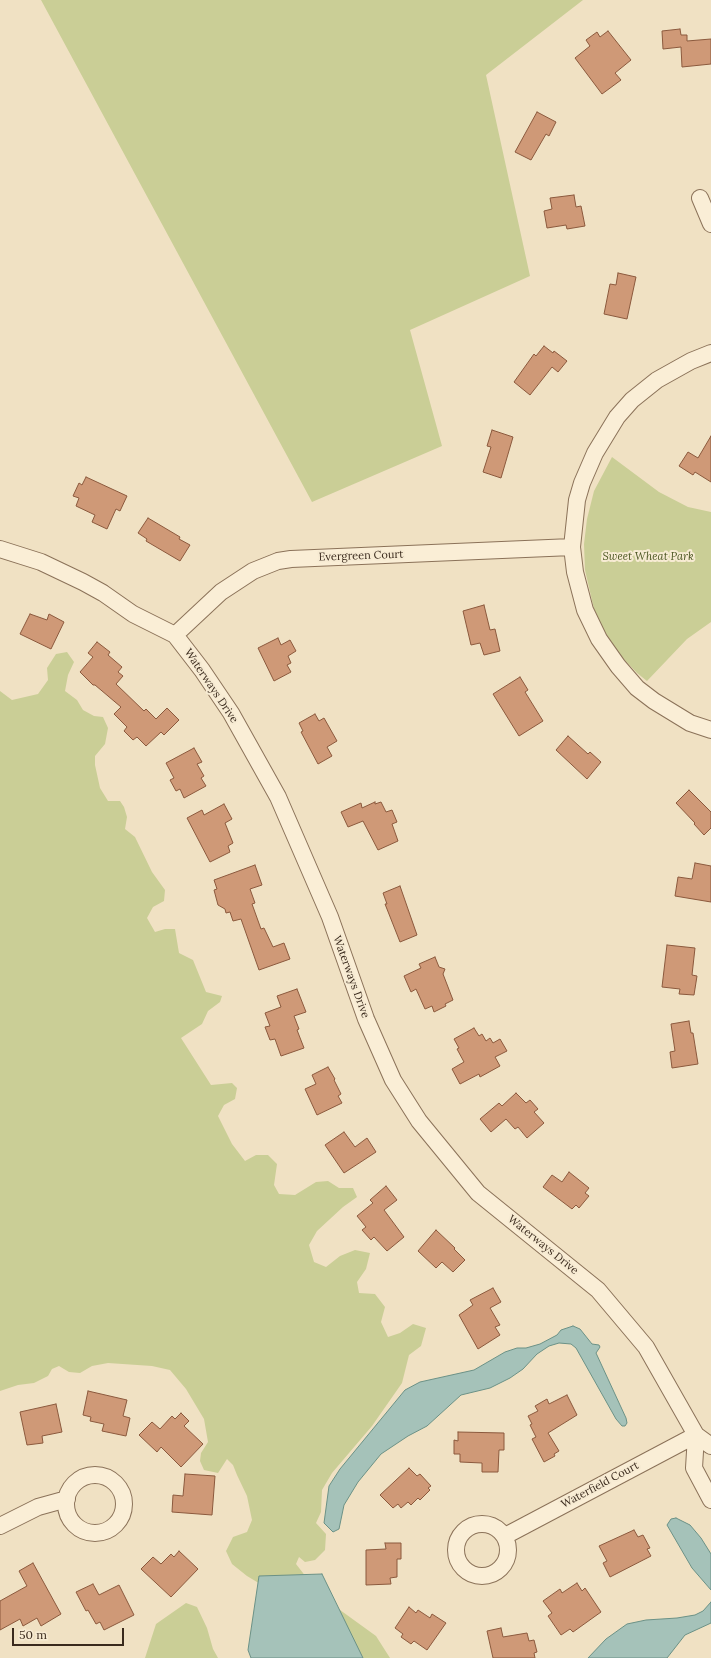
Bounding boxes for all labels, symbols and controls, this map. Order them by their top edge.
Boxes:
street label: Evergreen Court [318,548,404,564]
park label: Sweet Wheat Park [602,550,694,564]
street label: Waterways Drive [181,646,241,726]
street label: Waterways Drive [330,934,372,1020]
street label: Waterways Drive [505,1213,581,1277]
street label: Waterfield Court [559,1459,641,1511]
scale bar [14,1620,126,1646]
text: 50 m [19,1627,47,1642]

